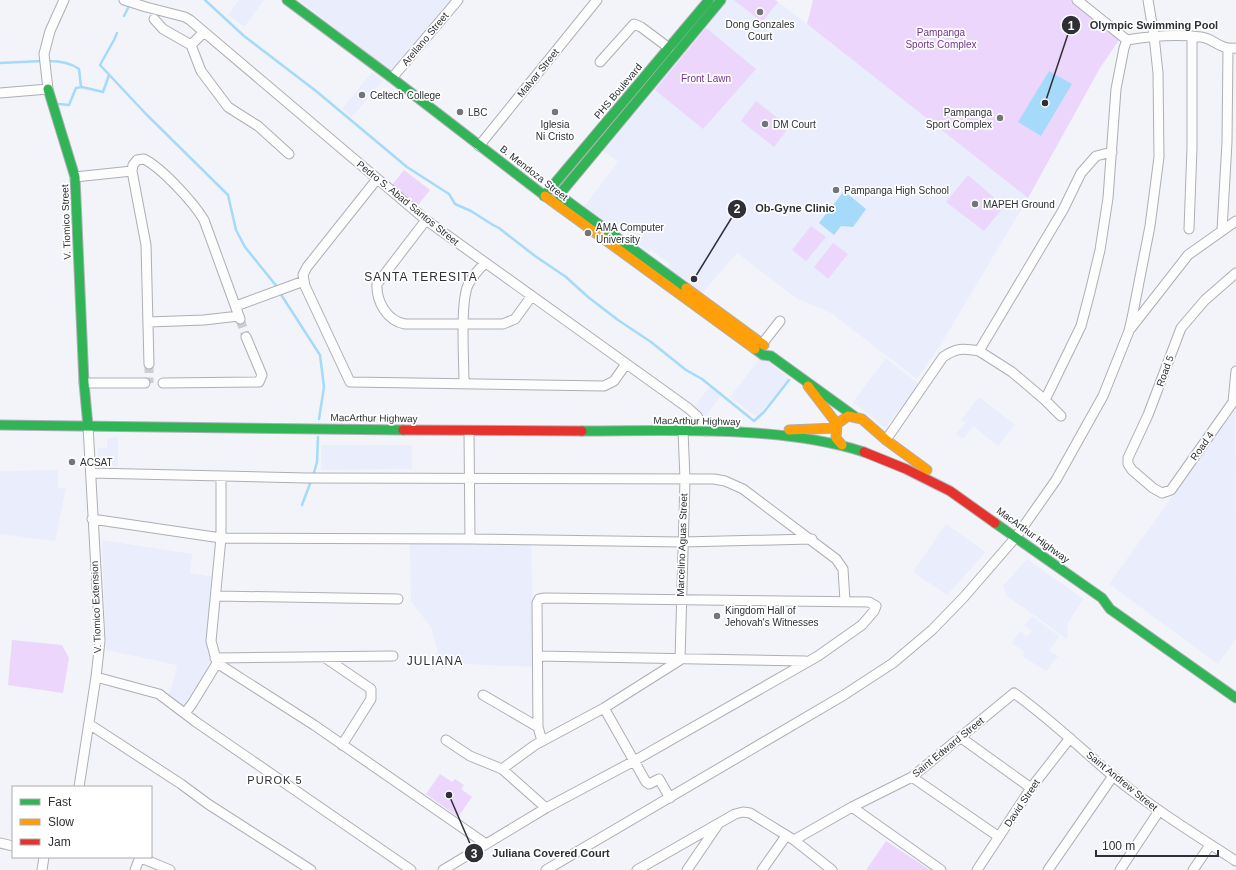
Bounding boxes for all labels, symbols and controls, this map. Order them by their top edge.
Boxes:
marker: Dong Gonzales Court [755,7,765,17]
street label: Arellano Street [400,10,451,68]
callout: Olympic Swimming Pool [1061,14,1226,37]
place label: Dong Gonzales Court [726,19,794,42]
text: 1 [1068,19,1075,33]
text: Olympic Swimming Pool [1090,19,1218,31]
park label: Pampanga Sports Complex [905,27,977,50]
street label: Malvar Street [515,46,561,100]
street label: PHS Boulevard [592,61,644,121]
park label: Front Lawn [681,73,731,84]
marker: Celtech College [357,90,367,100]
place label: Celtech College [370,90,441,101]
marker: LBC [455,107,465,117]
place label: LBC [468,107,487,118]
marker: Iglesia Ni Cristo [550,107,560,117]
place label: Pampanga Sport Complex [926,107,992,130]
marker: Pampanga Sport Complex [995,113,1005,123]
place label: Iglesia Ni Cristo [536,119,575,142]
marker: DM Court [760,119,770,129]
place label: DM Court [773,119,816,130]
street label: B. Mendoza Street [498,143,570,203]
street label: Pedro S. Abad Santos Street [355,158,461,248]
street label: V. Tiomico Street [59,184,73,260]
marker: Pampanga High School [831,185,841,195]
place label: Pampanga High School [844,185,949,196]
callout: Ob-Gyne Clinic [727,197,842,220]
marker: MAPEH Ground [970,199,980,209]
place label: MAPEH Ground [983,199,1055,210]
text: 2 [734,202,741,216]
text: Ob-Gyne Clinic [755,202,835,214]
place label: AMA Computer University [596,222,664,245]
marker: AMA Computer University [583,228,593,238]
district label: SANTA TERESITA [364,270,478,284]
street label: Road 5 [1154,354,1176,388]
street label: MacArthur Highway [330,412,418,424]
street label: MacArthur Highway [653,415,741,427]
street label: Road 4 [1188,429,1216,462]
marker: ACSAT [67,457,77,467]
place label: ACSAT [80,457,113,468]
street label: Marcelino Aguas Street [675,493,689,597]
street label: MacArthur Highway [994,505,1072,565]
street label: V. Tiomico Extension [89,561,103,653]
place label: Kingdom Hall of Jehovah's Witnesses [725,605,819,628]
marker: Kingdom Hall of Jehovah's Witnesses [712,611,722,621]
district label: JULIANA [407,654,463,668]
street label: Saint Edward Street [910,715,986,779]
street label: Saint Andrew Street [1084,749,1160,813]
district label: PUROK 5 [247,774,303,786]
street label: David Street [1002,777,1042,829]
legend [12,786,152,858]
text: Fast [48,795,72,809]
text: Slow [48,815,74,829]
scale bar [1096,832,1218,858]
text: Jam [48,835,71,849]
text: 100 m [1102,839,1135,853]
callout: Juliana Covered Court [464,842,618,865]
text: 3 [471,847,478,861]
text: Juliana Covered Court [492,847,610,859]

